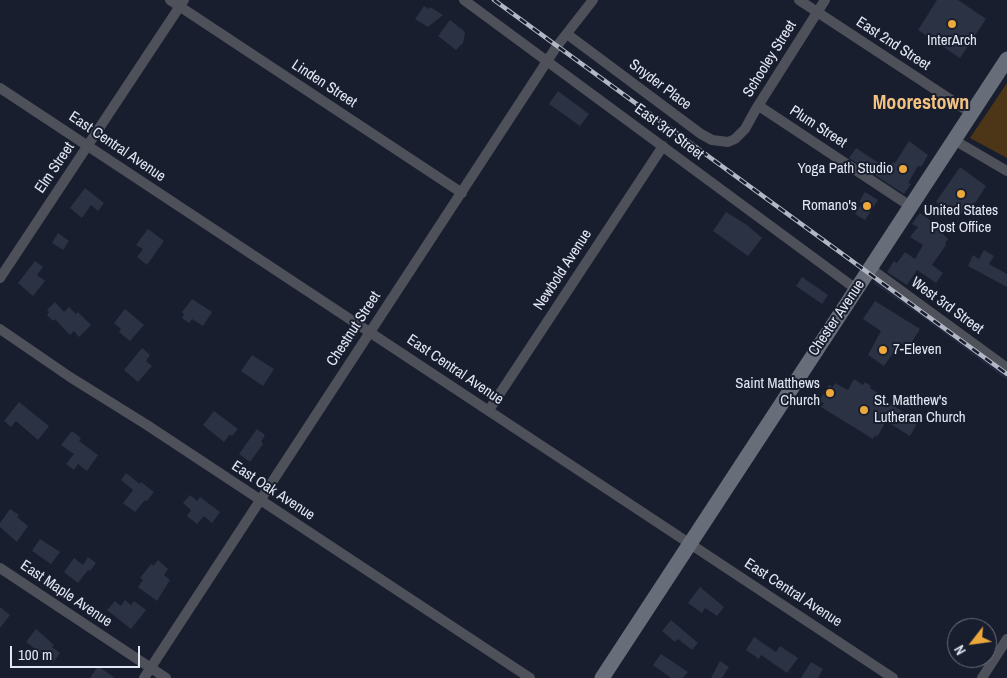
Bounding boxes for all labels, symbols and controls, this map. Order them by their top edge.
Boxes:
street label: East 2nd Street [853,13,933,75]
street label: Schooley Street [739,17,801,101]
marker: InterArch [946,18,958,30]
place label: InterArch [927,32,977,50]
street label: Linden Street [288,56,360,112]
street label: Snyder Place [625,56,695,114]
district label: Moorestown [873,92,969,116]
street label: East 3rd Street [631,100,707,164]
street label: Plum Street [786,102,850,152]
street label: East Central Avenue [65,108,169,186]
street label: Elm Street [31,139,79,197]
place label: Yoga Path Studio [798,160,893,178]
marker: Yoga Path Studio [897,163,909,175]
marker: United States Post Office [955,188,967,200]
place label: Romano's [802,197,857,215]
marker: Romano's [861,200,873,212]
place label: United States Post Office [924,202,998,237]
street label: Newbold Avenue [530,226,596,314]
street label: West 3rd Street [907,274,987,338]
street label: Chester Avenue [805,276,869,360]
street label: Chestnut Street [323,288,385,370]
street label: East Central Avenue [403,331,507,409]
place label: 7-Eleven [893,341,942,359]
marker: 7-Eleven [877,344,889,356]
place label: Saint Matthews Church [735,375,820,410]
marker: Saint Matthews Church [824,387,836,399]
place label: St. Matthew's Lutheran Church [874,392,966,427]
marker: St. Matthew's Lutheran Church [858,404,870,416]
street label: East Oak Avenue [228,457,318,525]
street label: East Central Avenue [741,555,845,631]
street label: East Maple Avenue [17,557,115,631]
north arrow [947,618,997,668]
scale bar [12,636,142,668]
text: N [950,642,970,658]
text: 100 m [18,644,52,665]

